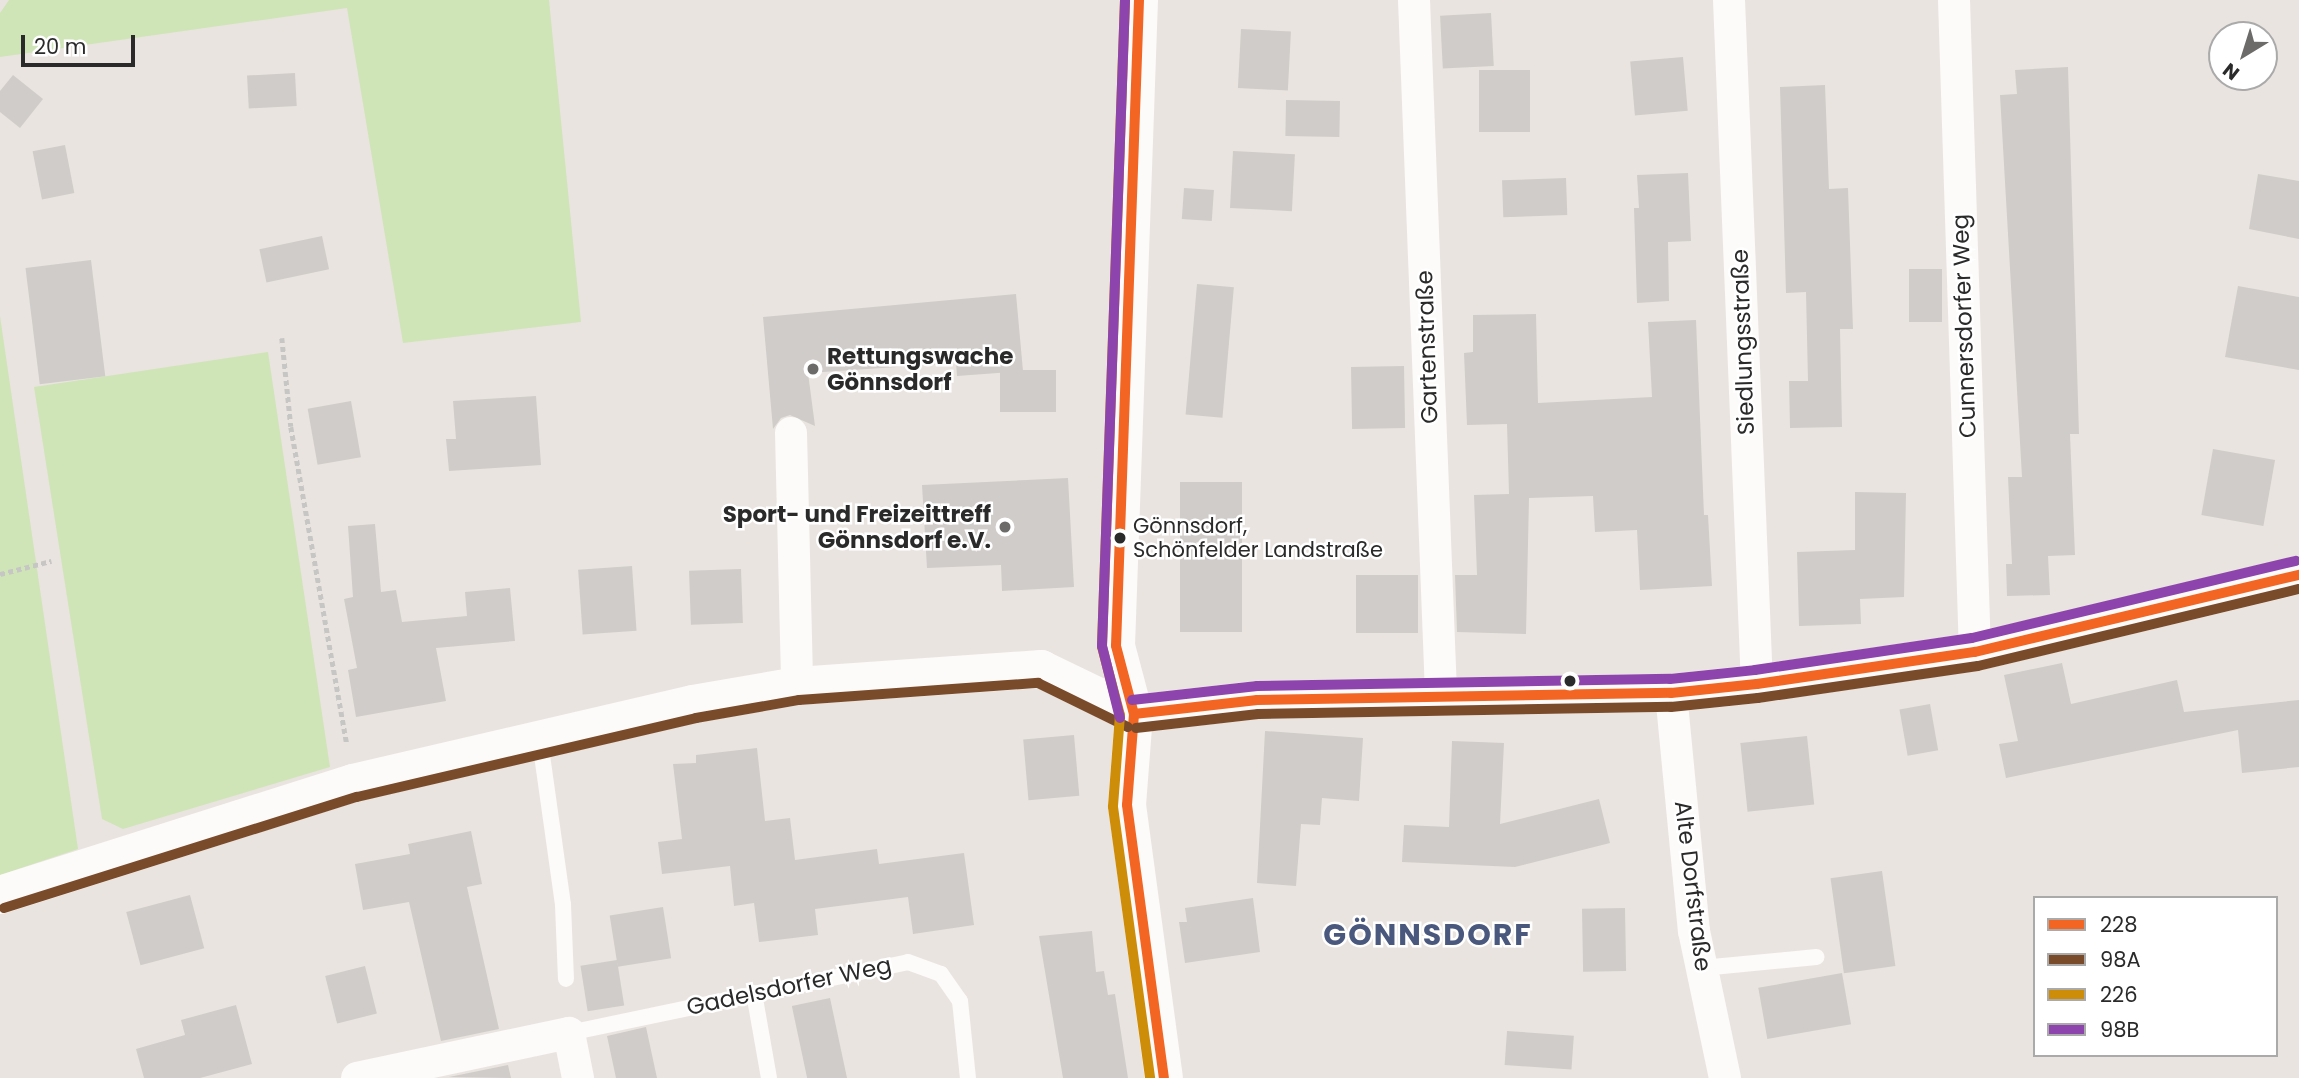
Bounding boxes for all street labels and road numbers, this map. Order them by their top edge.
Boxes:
street label: Cunnersdorfer Weg [1946,213,1982,439]
street label: Siedlungsstraße [1726,249,1760,435]
street label: Gartenstraße [1411,270,1443,424]
street label: Alte Dorfstraße [1669,799,1717,973]
street label: Gadelsdorfer Weg [684,951,894,1021]

